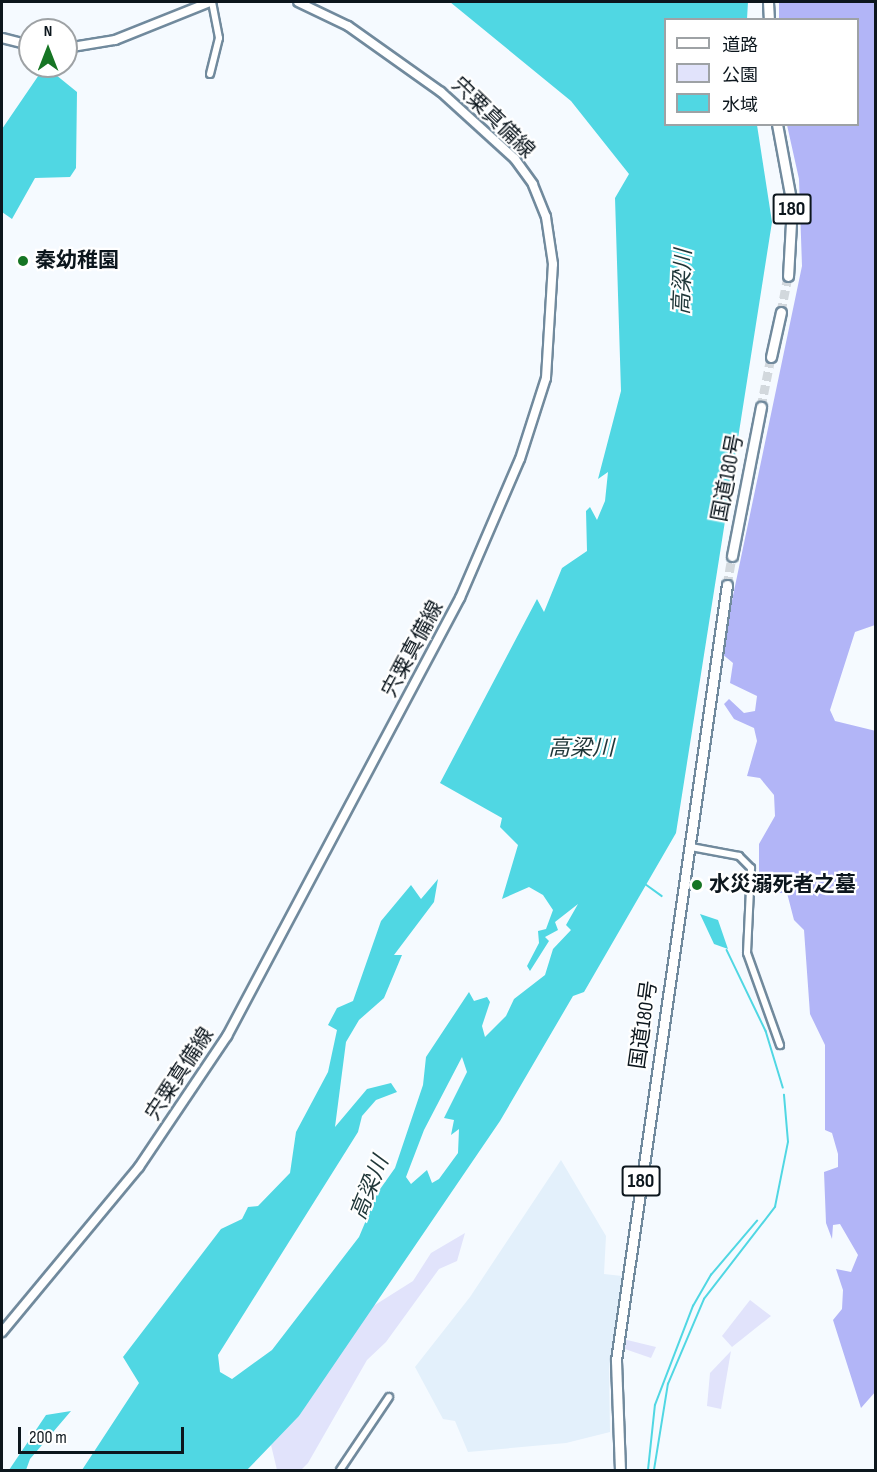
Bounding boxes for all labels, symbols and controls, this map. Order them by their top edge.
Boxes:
north arrow [18,18,78,78]
legend [664,18,859,126]
text: N [44,22,52,41]
text: 道路 [722,35,758,56]
text: 公園 [722,65,758,86]
street label: 宍粟真備線 [446,72,540,164]
text: 水域 [722,95,758,116]
road number: 180 [772,192,812,226]
place label: 秦幼稚園 [35,248,119,274]
water label: 高梁川 [669,249,697,315]
marker: 秦幼稚園 [16,254,30,268]
street label: 国道180号 [707,432,749,524]
street label: 宍粟真備線 [377,597,449,701]
water label: 高梁川 [548,736,614,762]
place label: 水災溺死者之墓 [709,872,856,898]
marker: 水災溺死者之墓 [690,878,704,892]
street label: 国道180号 [625,979,663,1071]
street label: 宍粟真備線 [141,1023,219,1125]
water label: 高梁川 [345,1152,395,1224]
road number: 180 [622,1164,660,1198]
scale bar [21,1415,188,1453]
text: 200 m [29,1427,67,1448]

